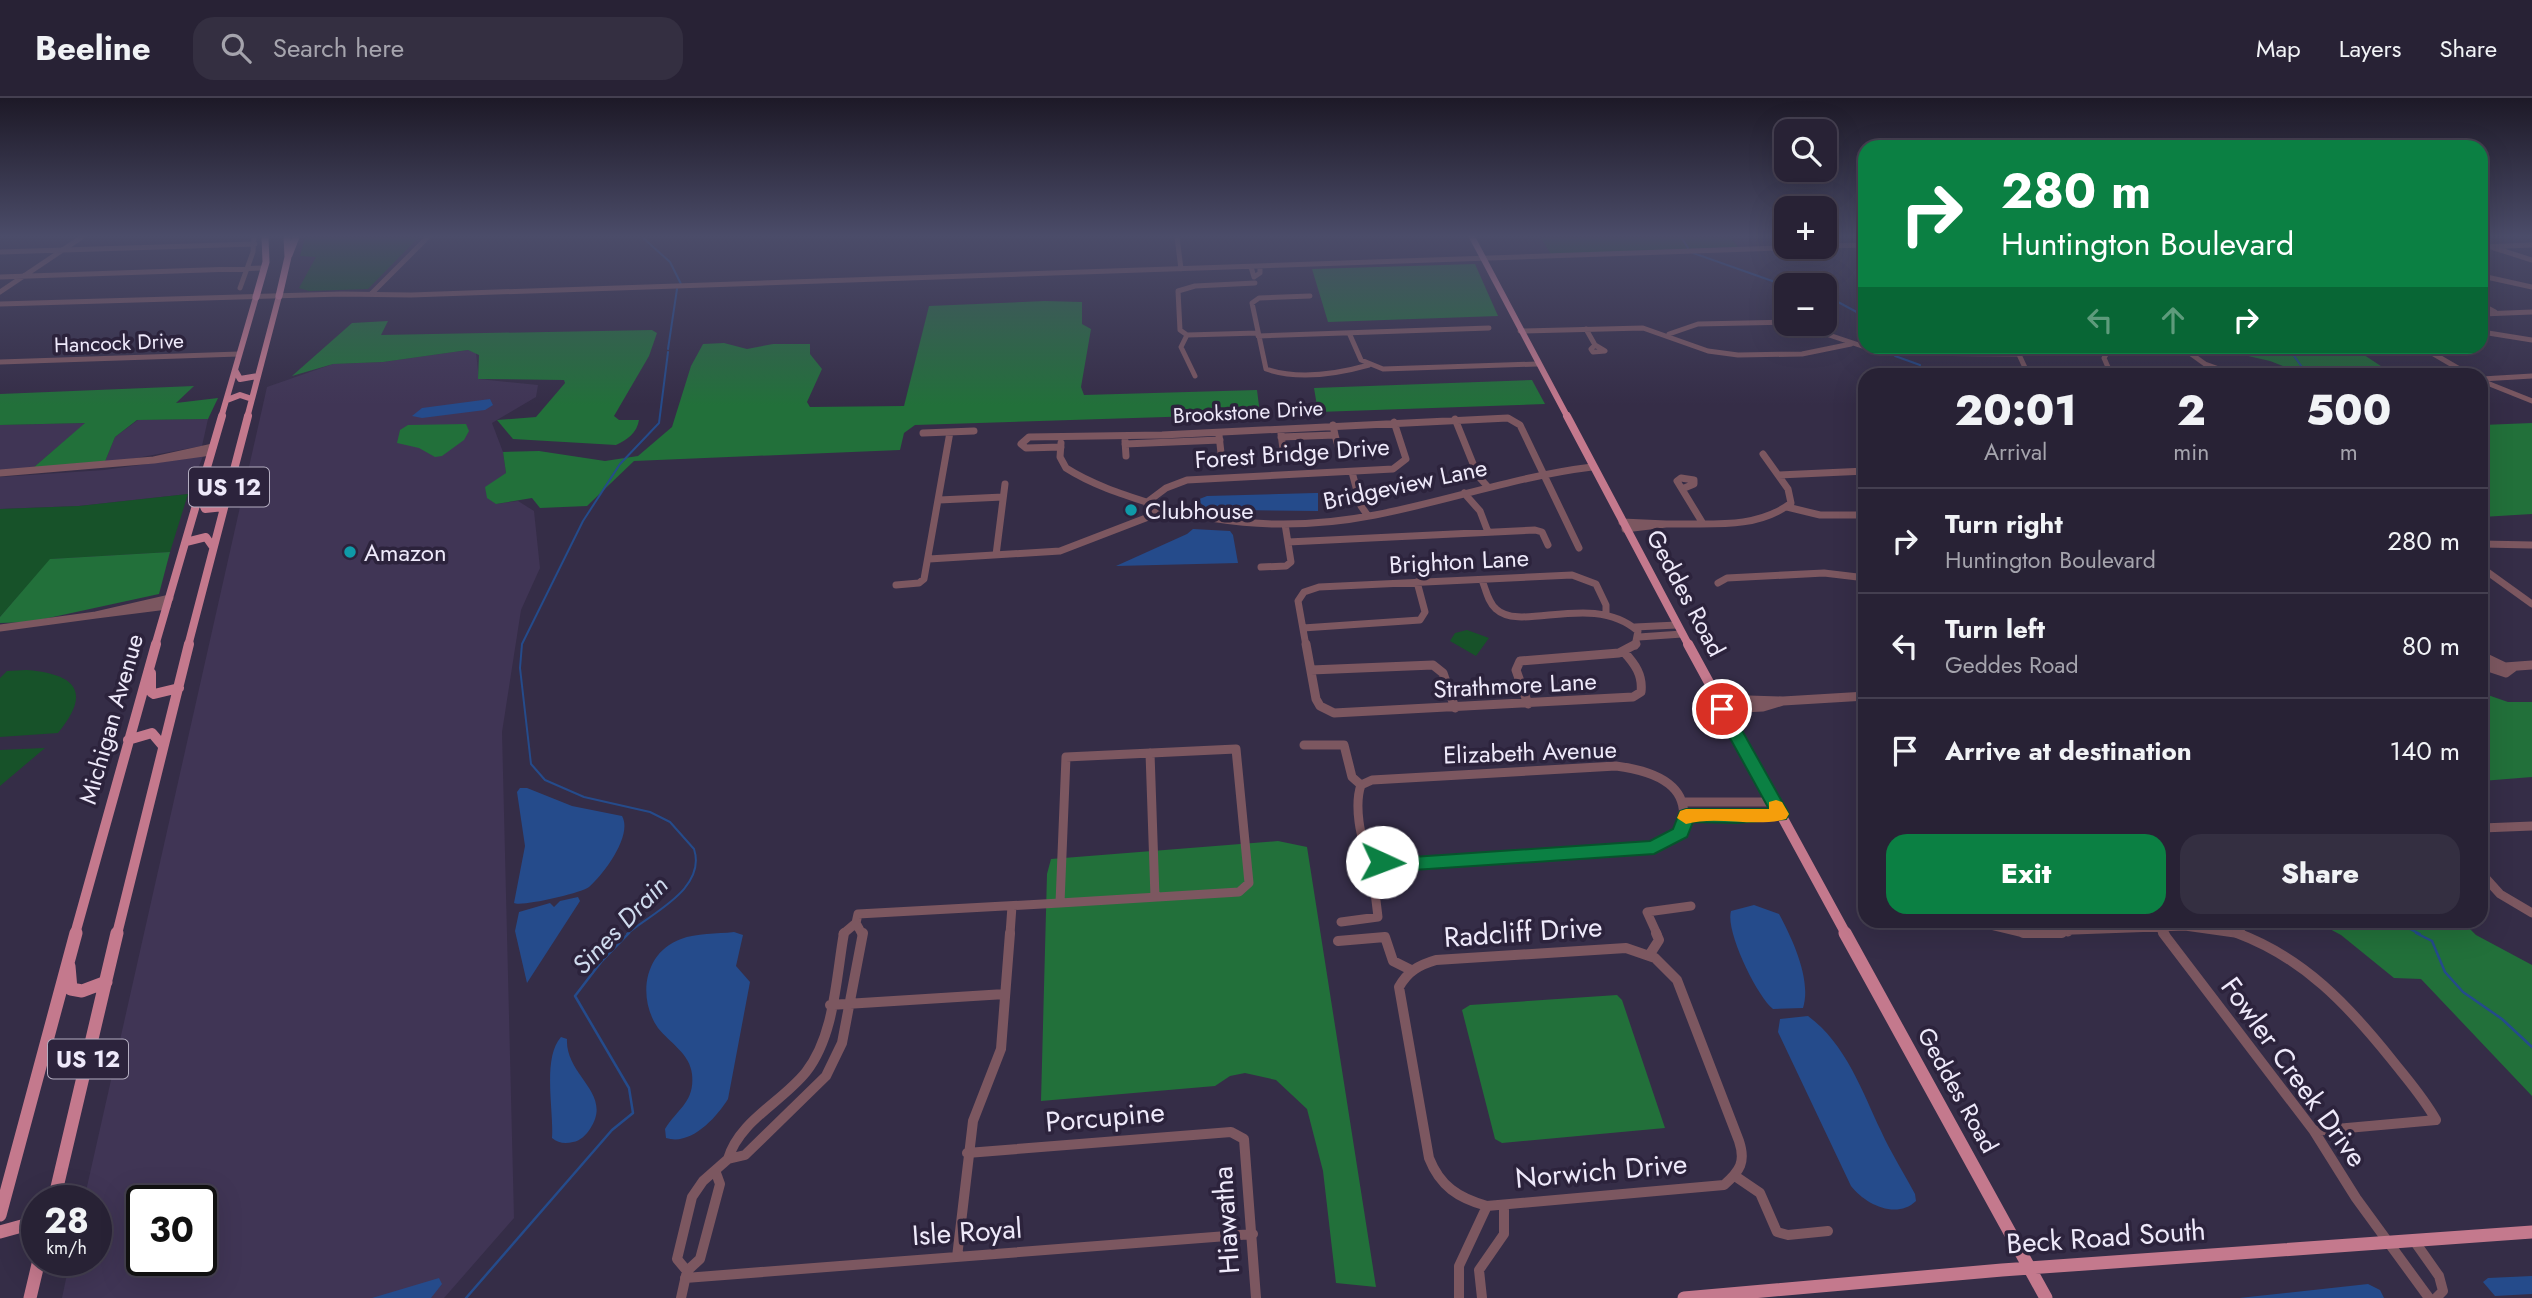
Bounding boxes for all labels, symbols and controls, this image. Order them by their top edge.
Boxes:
search box [193,17,683,80]
text: Beeline [35,25,151,72]
icon: search [217,29,255,67]
text: Search here [273,29,404,67]
text: Map [2256,31,2301,66]
text: Layers [2339,31,2401,66]
text: Share [2439,31,2497,66]
map controls [1774,119,1837,336]
button: search [1774,119,1837,182]
text: 280 m [2001,156,2151,226]
icon: right [1886,168,1977,259]
button: + [1774,196,1837,259]
text: Huntington Boulevard [2001,221,2294,267]
button: − [1774,273,1837,336]
icon: left [2081,301,2119,339]
icon: ahead [2154,301,2192,339]
icon: right [2227,301,2265,339]
street label: Hancock Drive [54,326,185,360]
text: 20:01 [1955,380,2077,441]
text: 2 [2177,380,2206,441]
text: 500 [2306,380,2391,441]
street label: Brookstone Drive [1172,393,1324,431]
street label: Forest Bridge Drive [1193,429,1391,477]
text: Arrival [1984,435,2047,469]
text: min [2173,435,2209,469]
text: m [2340,435,2358,469]
street label: Bridgeview Lane [1320,450,1490,518]
road number: US 12 [189,468,269,506]
place label: Clubhouse [1145,493,1254,528]
marker: Clubhouse [1123,502,1139,518]
text: Turn right [1945,505,2063,543]
icon: right [1886,522,1924,560]
text: 280 m [2387,522,2460,560]
street label: Geddes Road [1638,523,1734,663]
place label: Amazon [364,535,447,570]
street label: Brighton Lane [1388,540,1530,582]
text: Huntington Boulevard [1945,543,2156,577]
marker: Amazon [342,544,358,560]
text: Turn left [1945,610,2045,648]
icon: left [1886,627,1924,665]
text: 80 m [2402,627,2460,665]
street label: Michigan Avenue [70,630,152,808]
text: Geddes Road [1945,648,2079,682]
street label: Strathmore Lane [1432,663,1598,707]
pin [1692,679,1752,739]
icon: arrive [1703,690,1741,728]
street label: Elizabeth Avenue [1442,731,1618,773]
icon: arrive [1886,732,1924,770]
text: Arrive at destination [1945,732,2192,770]
text: 140 m [2389,732,2460,770]
position arrow [1345,825,1419,899]
button: Exit [1886,834,2166,914]
button: Share [2180,834,2460,914]
water label: Sines Drain [563,867,677,983]
street label: Radcliff Drive [1442,906,1604,958]
street label: Fowler Creek Drive [2211,968,2377,1176]
street label: Geddes Road [1909,1021,2007,1159]
road number: US 12 [48,1040,128,1078]
street label: Porcupine [1044,1091,1166,1143]
street label: Norwich Drive [1513,1143,1689,1199]
street label: Hiawatha [1202,1165,1250,1275]
speed limit sign: 30 [126,1185,217,1276]
text: 28 [44,1196,89,1246]
street label: Isle Royal [911,1208,1023,1256]
street label: Beck Road South [2005,1210,2207,1264]
text: km/h [46,1235,87,1261]

